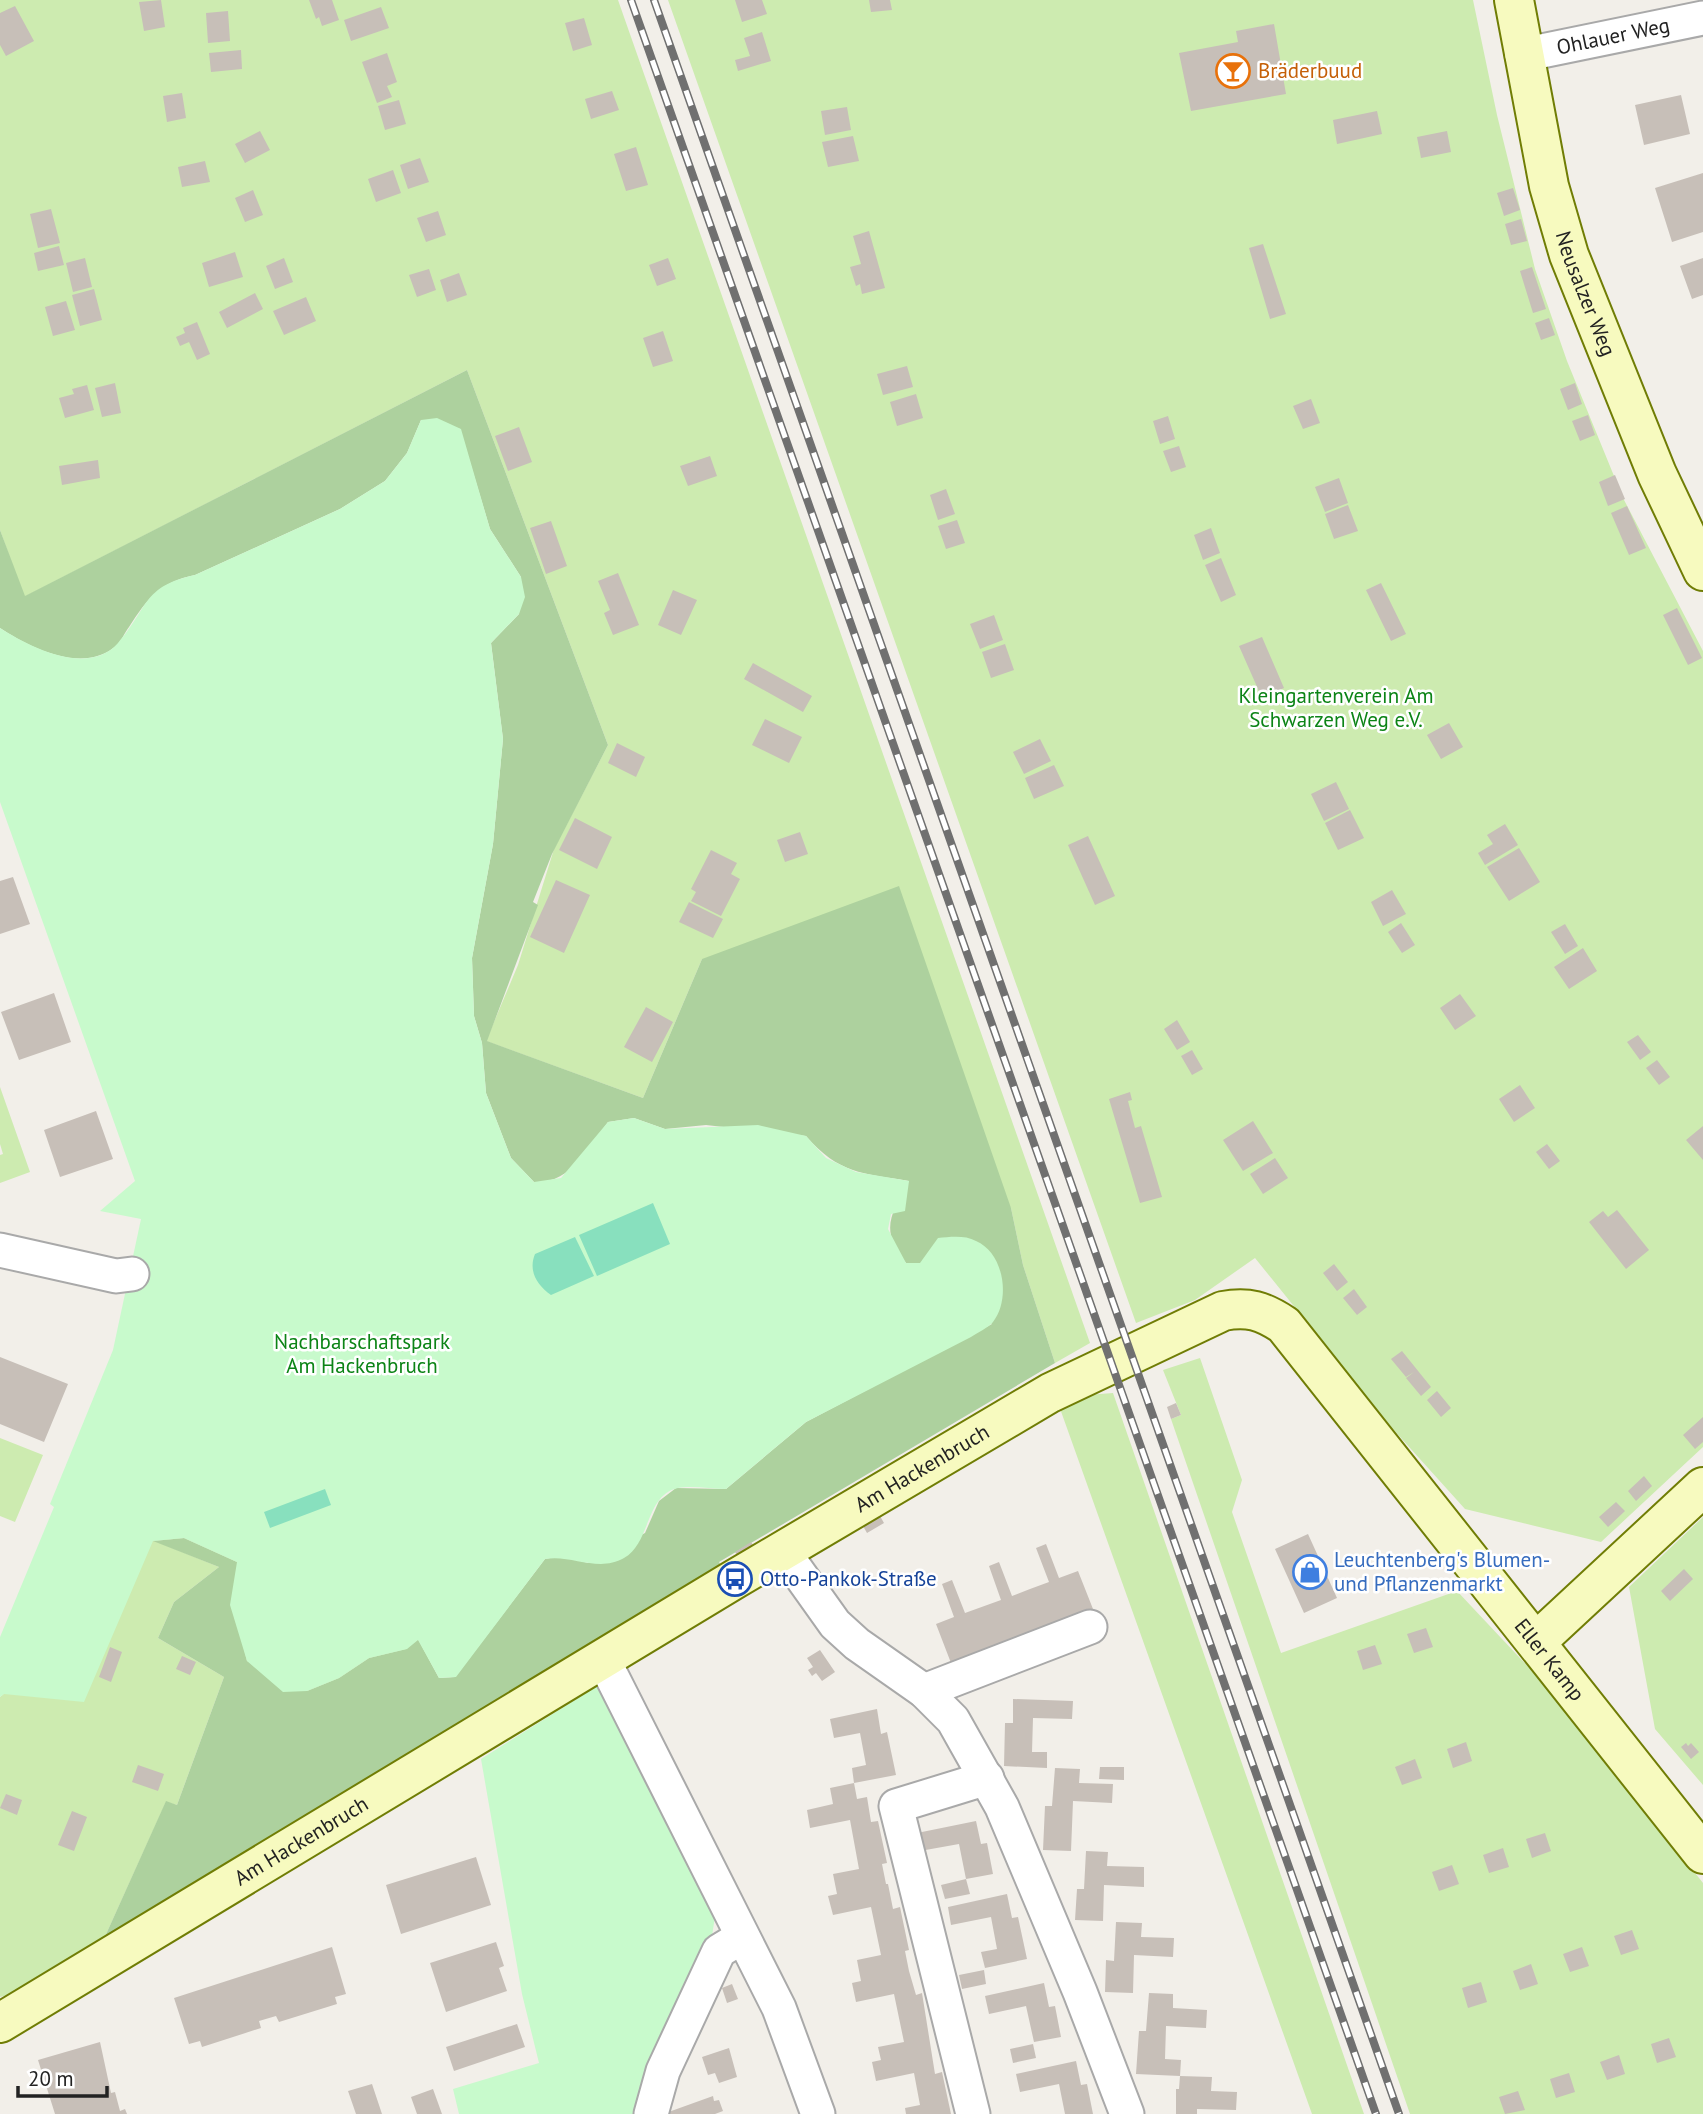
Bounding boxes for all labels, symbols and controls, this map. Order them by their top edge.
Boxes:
street label: Ohlauer Weg [1554,11,1672,61]
bar icon: Bräderbuud [1214,52,1252,90]
place label: Bräderbuud [1258,57,1362,84]
street label: Neusalzer Weg [1550,228,1622,360]
park label: Kleingartenverein Am Schwarzen Weg e.V. [1239,682,1433,733]
park label: Nachbarschaftspark Am Hackenbruch [274,1328,450,1379]
street label: Am Hackenbruch [850,1418,994,1518]
place label: Leuchtenberg's Blumen- und Pflanzenmarkt [1334,1546,1550,1597]
shop icon: Leuchtenberg's Blumen- und Pflanzenmarkt [1291,1553,1329,1591]
bus stop icon: Otto-Pankok-Straße [716,1560,754,1598]
place label: Otto-Pankok-Straße [760,1565,937,1592]
street label: Eller Kamp [1509,1613,1591,1707]
street label: Am Hackenbruch [229,1790,373,1891]
scale bar [18,2054,107,2098]
text: 20 m [28,2065,74,2092]

